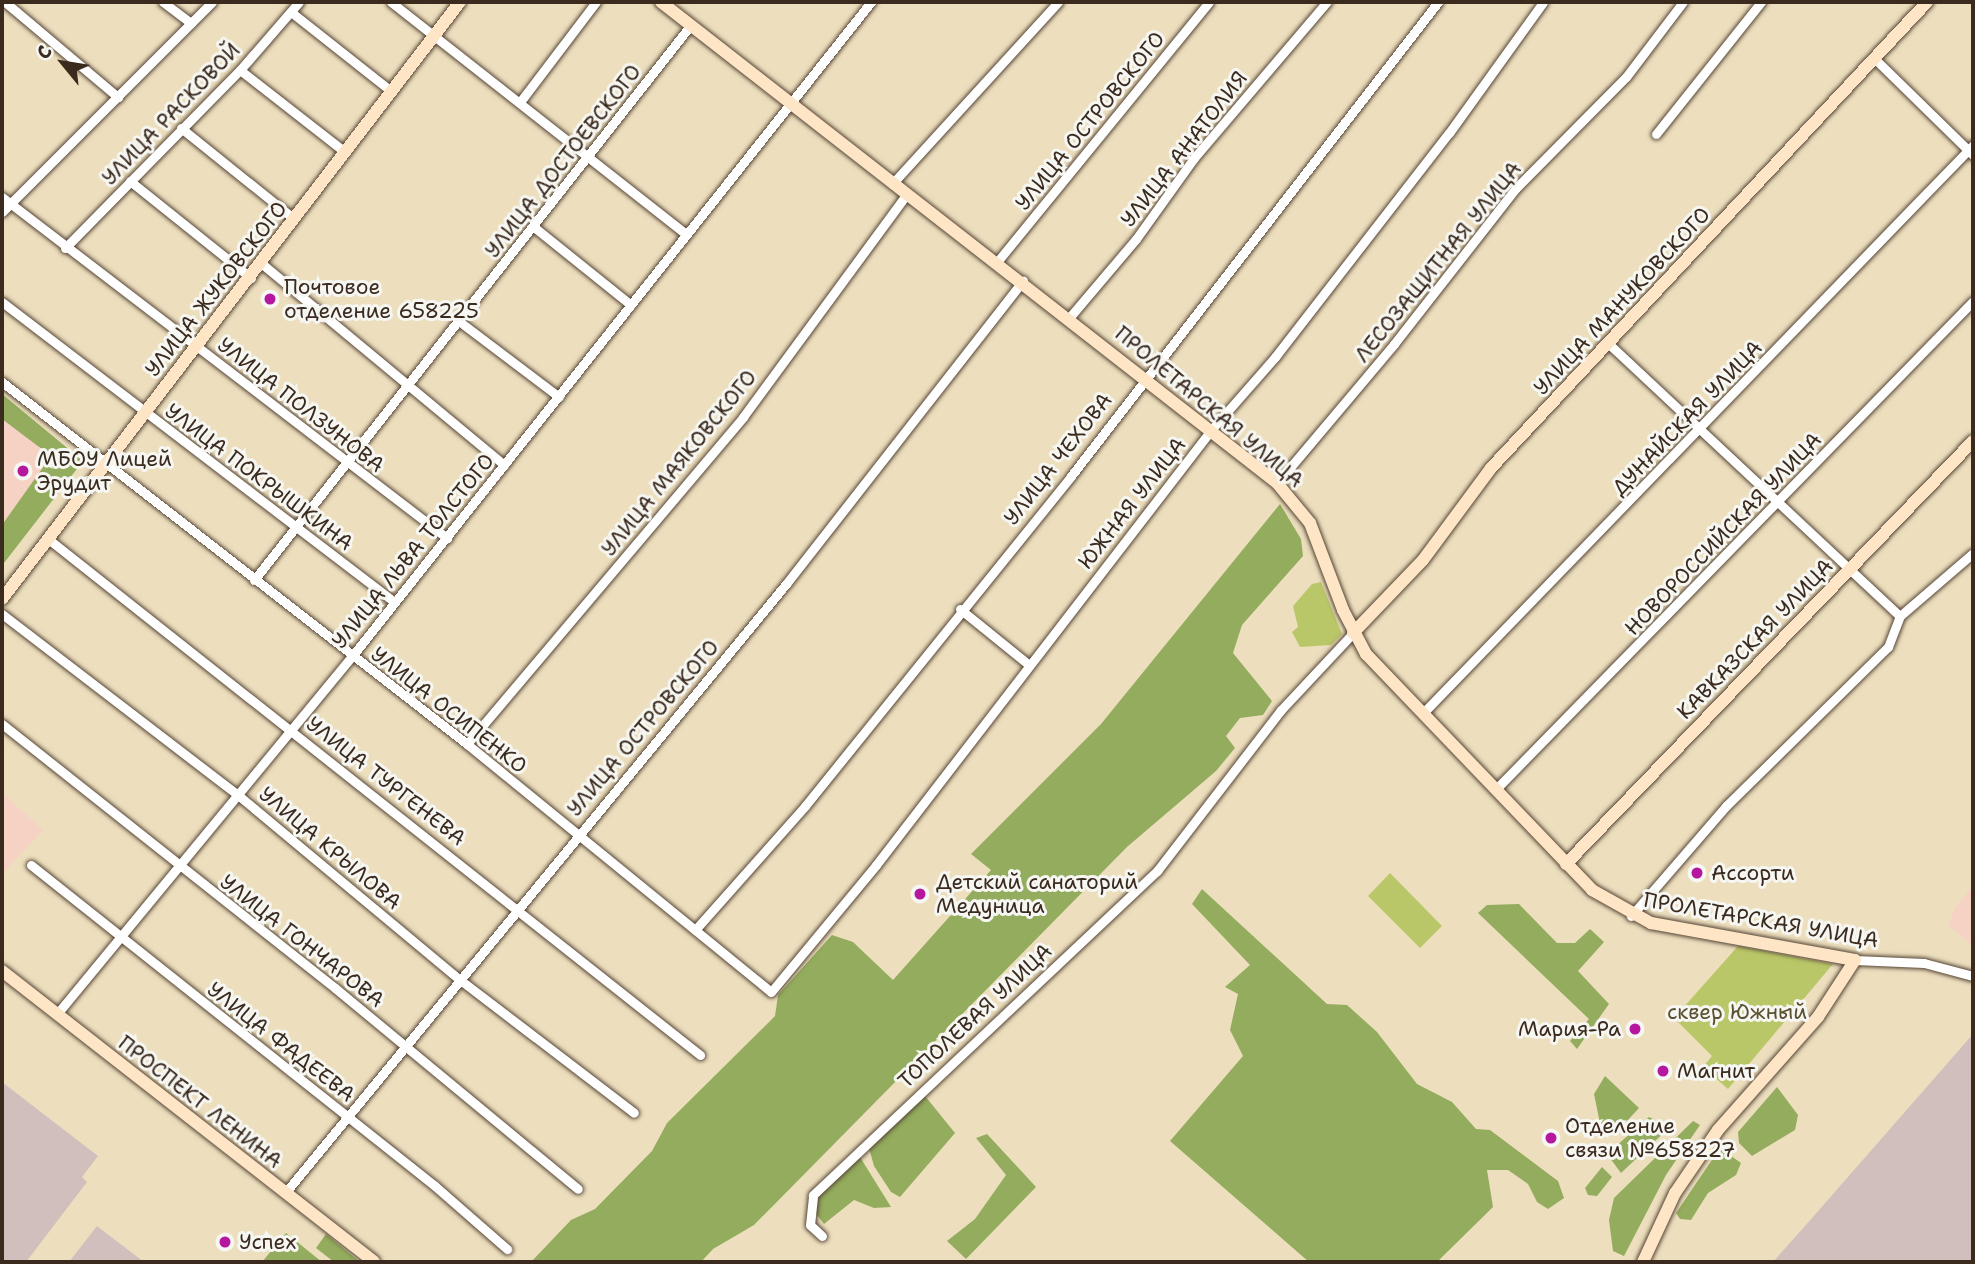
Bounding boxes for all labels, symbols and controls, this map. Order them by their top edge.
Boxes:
street label: УЛИЦА ОСТРОВСКОГО [1010,27,1170,215]
north arrow [28,28,98,98]
street label: УЛИЦА РАСКОВОЙ [97,38,245,190]
text: С [31,41,58,64]
street label: УЛИЦА ДОСТОЕВСКОГО [480,59,646,263]
street label: УЛИЦА АНАТОЛИЯ [1115,66,1253,232]
street label: ЛЕСОЗАЩИТНАЯ УЛИЦА [1349,157,1527,367]
street label: УЛИЦА ЖУКОВСКОГО [140,196,292,382]
street label: УЛИЦА МАНУКОВСКОГО [1528,202,1716,400]
place label: Почтовое отделение 658225 [284,274,479,324]
marker: Почтовое отделение 658225 [262,291,278,307]
street label: ПРОЛЕТАРСКАЯ УЛИЦА [1110,321,1308,493]
street label: УЛИЦА ПОЛЗУНОВА [213,332,389,478]
street label: ДУНАЙСКАЯ УЛИЦА [1606,335,1768,501]
street label: УЛИЦА МАЯКОВСКОГО [596,365,762,561]
street label: УЛИЦА ЧЕХОВА [999,388,1117,530]
street label: УЛИЦА ПОКРЫШКИНА [160,398,358,556]
street label: НОВОРОССИЙСКАЯ УЛИЦА [1619,427,1827,641]
street label: ЮЖНАЯ УЛИЦА [1073,432,1191,574]
place label: МБОУ Лицей Эрудит [37,446,172,496]
street label: УЛИЦА ЛЬВА ТОЛСТОГО [327,449,499,653]
marker: МБОУ Лицей Эрудит [15,463,31,479]
street label: КАВКАЗСКАЯ УЛИЦА [1672,553,1838,725]
street label: УЛИЦА ОСТРОВСКОГО [562,635,724,821]
street label: УЛИЦА ОСИПЕНКО [366,641,532,779]
street label: УЛИЦА ТУРГЕНЕВА [301,711,471,851]
street label: УЛИЦА КРЫЛОВА [254,781,406,915]
place label: Ассорти [1711,860,1794,886]
marker: Ассорти [1689,865,1705,881]
street label: УЛИЦА ГОНЧАРОВА [215,869,389,1013]
place label: Детский санаторий Медуница [936,869,1138,919]
marker: Детский санаторий Медуница [910,884,930,904]
street label: ПРОЛЕТАРСКАЯ УЛИЦА [1642,887,1880,953]
street label: ТОПОЛЕВАЯ УЛИЦА [893,938,1057,1094]
street label: УЛИЦА ФАДЕЕВА [202,977,360,1107]
park label: сквер Южный [1667,999,1807,1025]
place label: Мария-Ра [1518,1016,1621,1042]
marker: Мария-Ра [1627,1021,1643,1037]
street label: ПРОСПЕКТ ЛЕНИНА [113,1030,287,1174]
place label: Магнит [1677,1058,1755,1084]
marker: Магнит [1655,1063,1671,1079]
place label: Отделение связи №658227 [1565,1113,1736,1163]
marker: Отделение связи №658227 [1543,1130,1559,1146]
place label: Успех [239,1229,296,1255]
marker: Успех [217,1234,233,1250]

